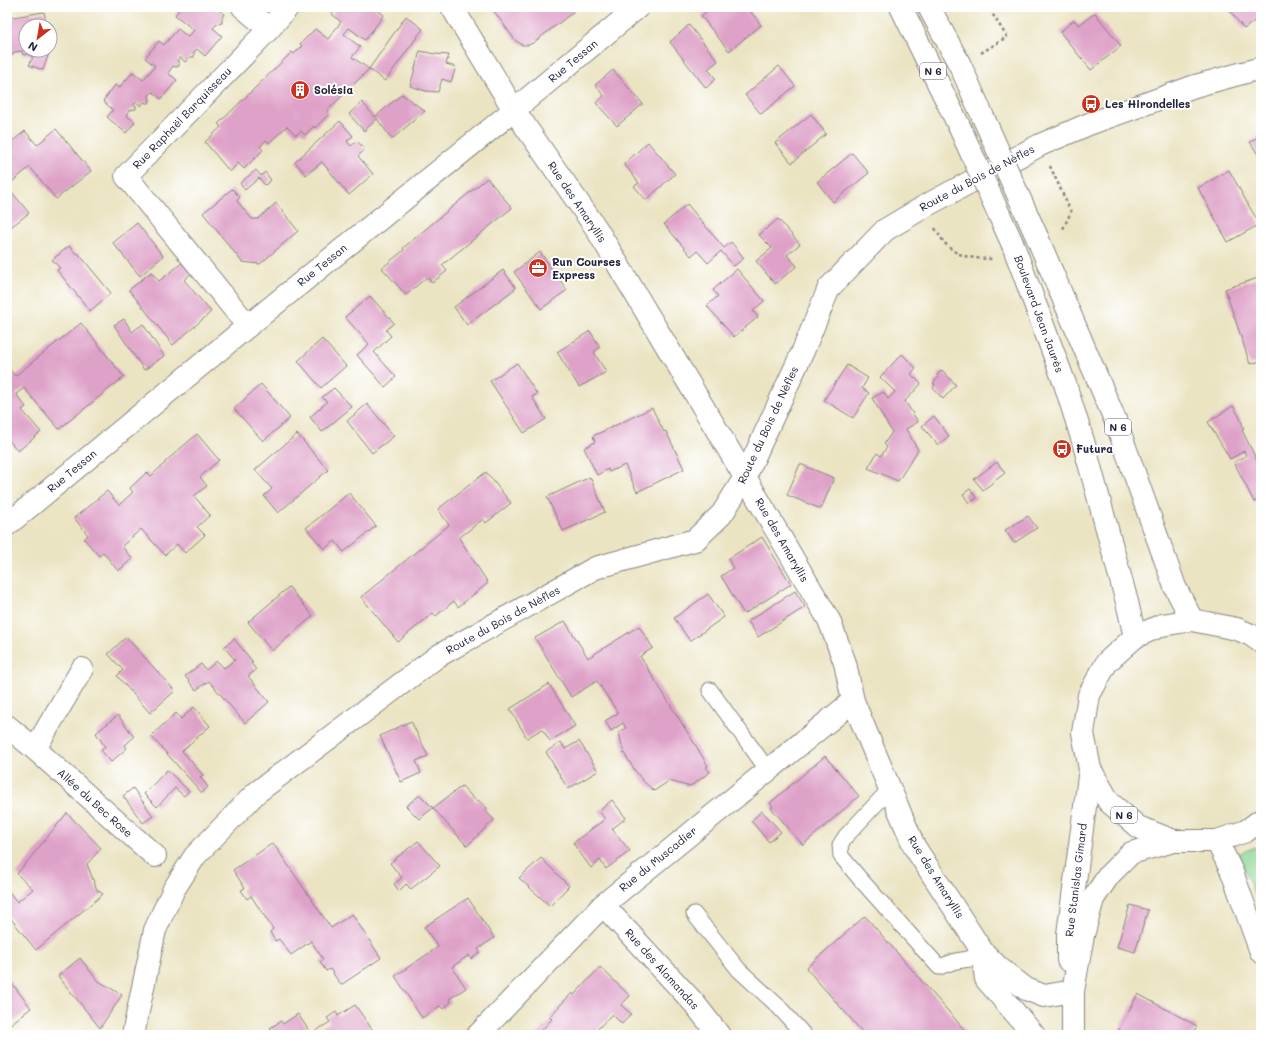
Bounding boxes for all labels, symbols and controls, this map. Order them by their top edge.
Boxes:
north arrow [18,18,58,58]
street label: Rue Tessan [545,36,600,86]
text: N [25,38,40,56]
street label: Rue Raphaël Barquisseau [129,63,234,172]
road number: N 6 [920,63,946,79]
building icon: Solésia [289,79,311,101]
place label: Solésia [314,82,354,97]
bus stop icon: Les Hirondelles [1080,93,1102,115]
place label: Les Hirondelles [1105,96,1191,111]
street label: Route du Bois de Nèfles [917,141,1037,214]
street label: Rue des Amaryllis [545,158,610,245]
street label: Rue Tessan [294,240,350,289]
street label: Boulevard Jean Jaurès [1011,253,1068,375]
place label: Run Courses Express [552,254,621,282]
office icon: Run Courses Express [527,257,549,279]
street label: Route du Bois de Nèfles [734,363,801,486]
road number: N 6 [1105,419,1131,435]
bus stop icon: Futura [1051,438,1073,460]
place label: Futura [1076,441,1113,456]
street label: Rue Tessan [44,446,99,496]
street label: Rue des Amaryllis [752,495,813,585]
street label: Route du Bois de Nèfles [443,582,562,657]
street label: Allée du Bec Rose [55,765,136,840]
road number: N 6 [1111,807,1137,823]
street label: Rue Stanislas Gimard [1061,822,1090,938]
street label: Rue du Muscadier [616,823,700,895]
street label: Rue des Amaryllis [905,833,968,921]
street label: Rue des Alamandas [622,925,703,1012]

